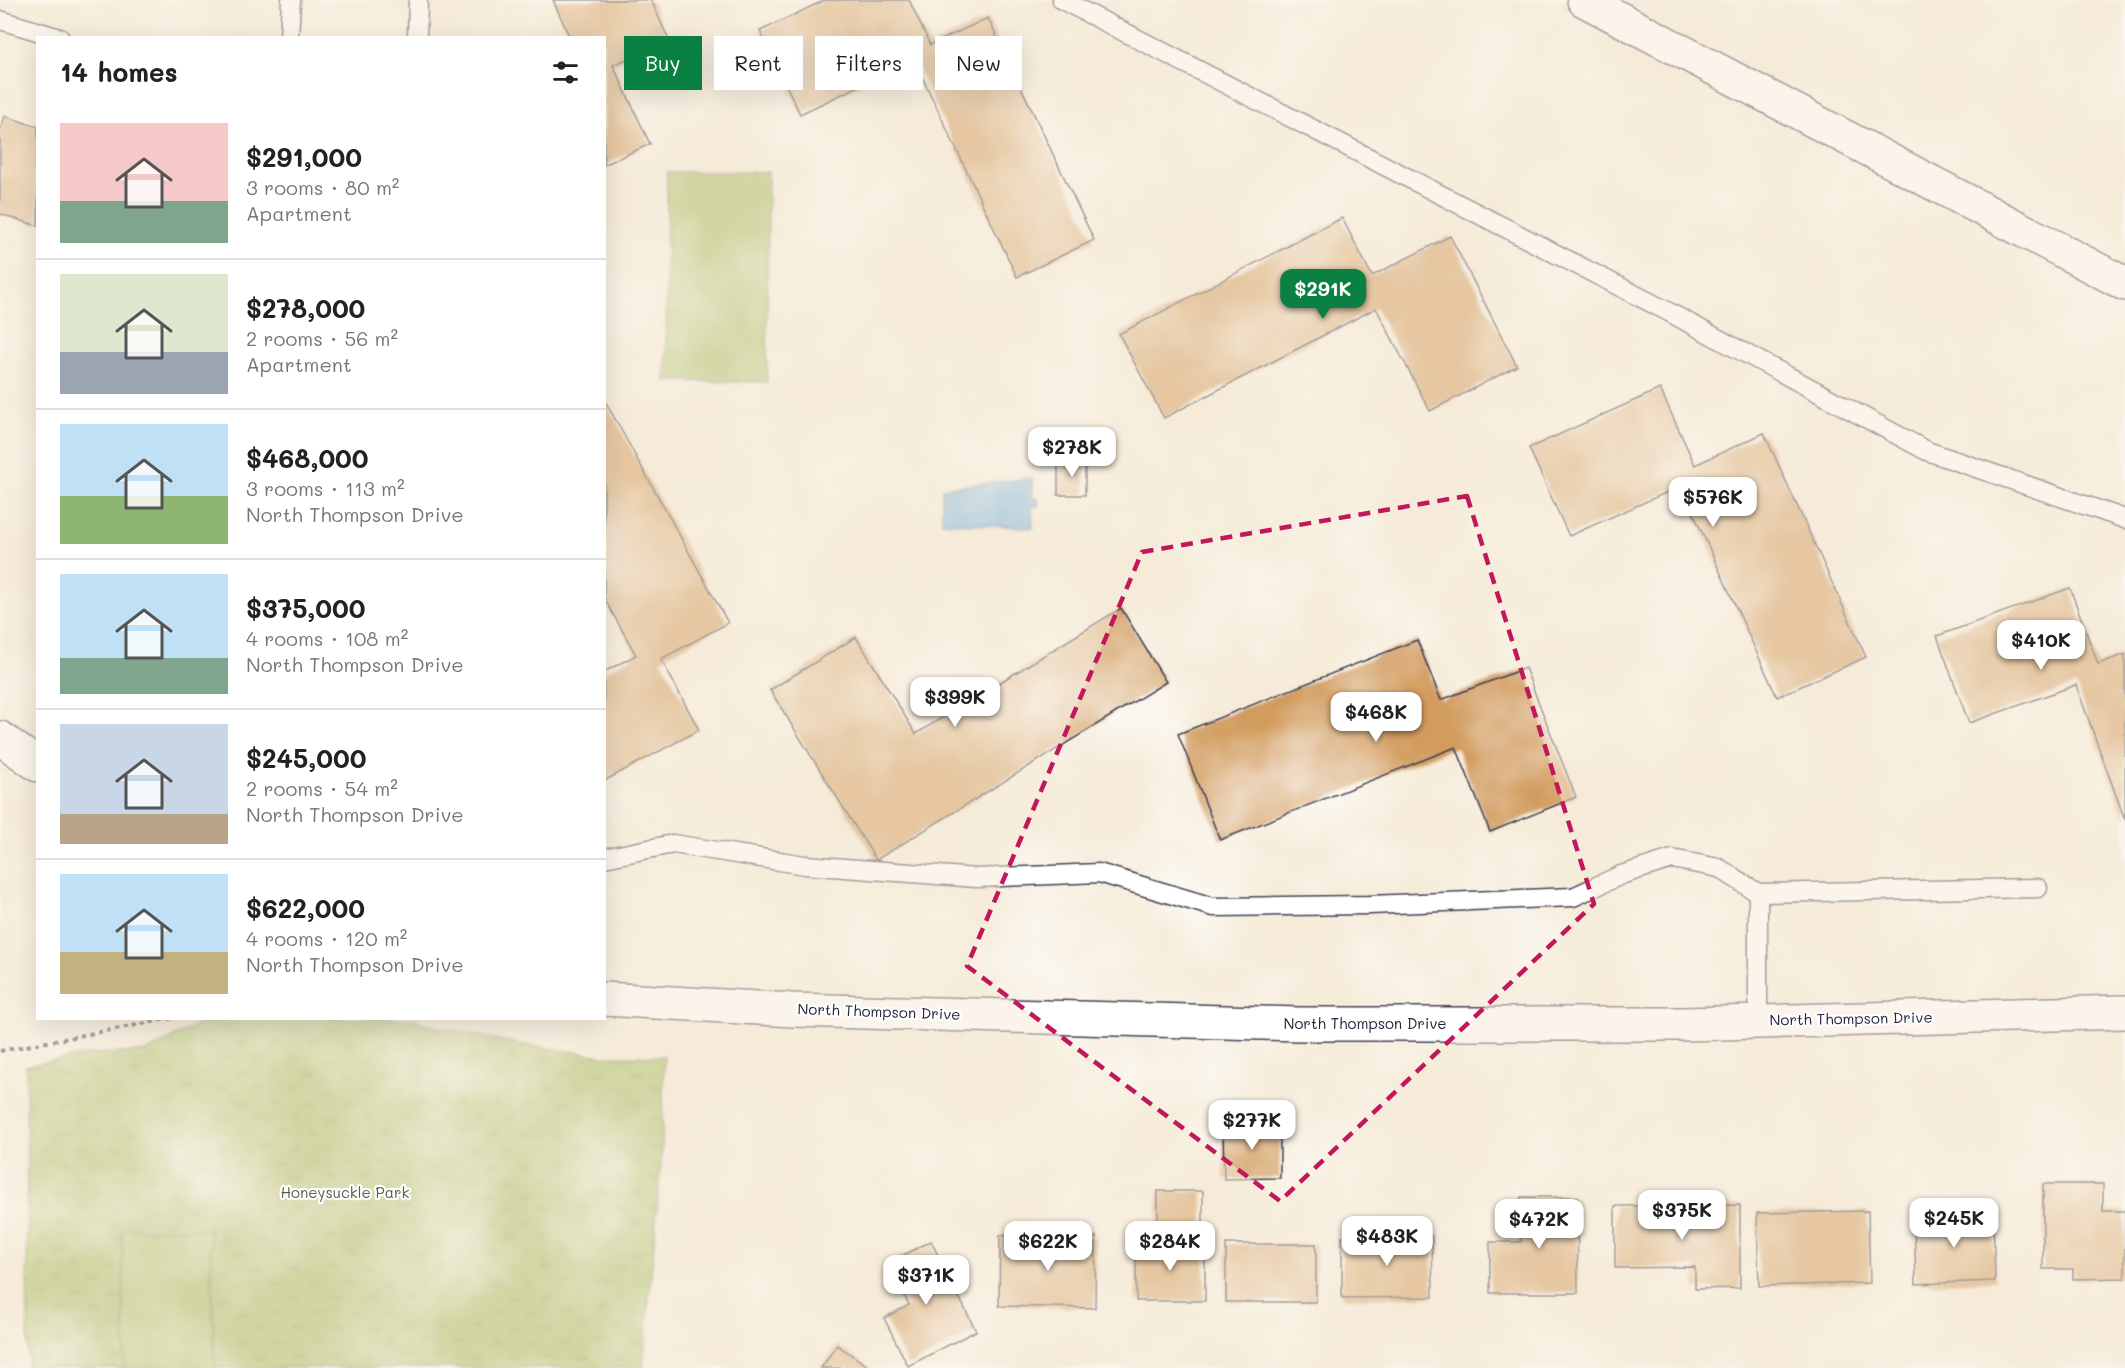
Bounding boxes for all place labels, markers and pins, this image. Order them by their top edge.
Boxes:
pin: $291K [1281,269,1365,320]
pin: $278K [1030,427,1114,478]
pin: $576K [1671,477,1755,528]
pin: $410K [1999,620,2083,671]
pin: $399K [913,677,997,728]
pin: $468K [1334,692,1418,743]
pin: $277K [1210,1100,1294,1151]
pin: $375K [1640,1190,1724,1241]
pin: $245K [1912,1198,1996,1249]
pin: $472K [1497,1199,1581,1250]
pin: $483K [1345,1216,1429,1267]
pin: $622K [1006,1221,1090,1272]
pin: $284K [1128,1221,1212,1272]
pin: $371K [884,1255,968,1306]

